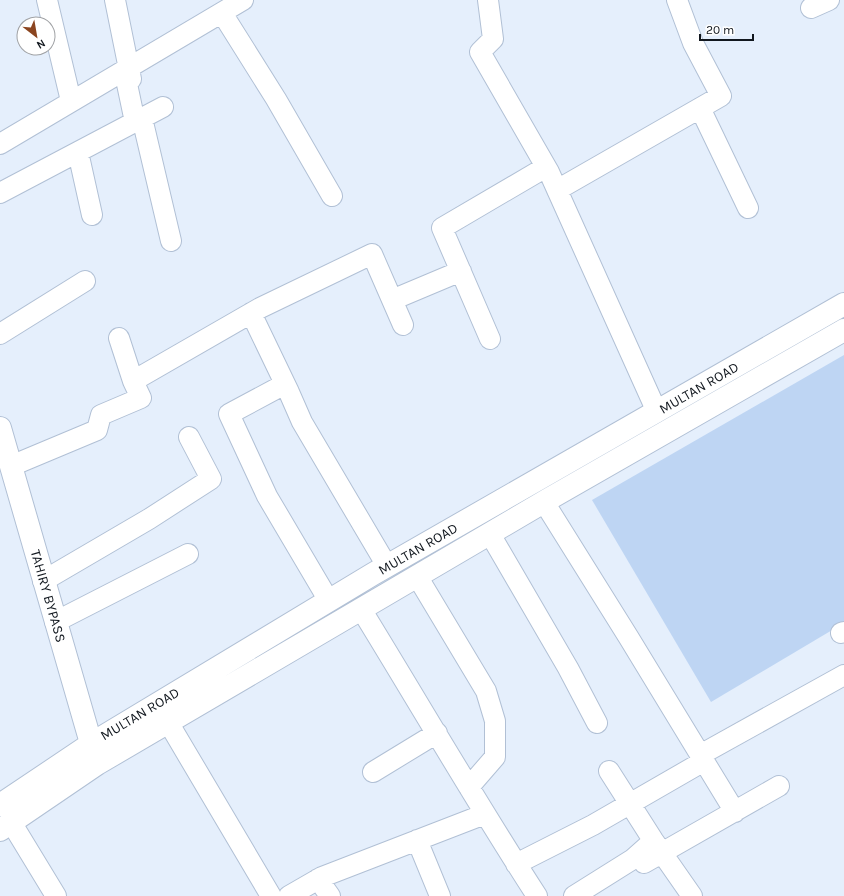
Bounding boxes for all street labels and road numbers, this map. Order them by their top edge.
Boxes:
street label: MULTAN ROAD [656,358,742,418]
street label: MULTAN ROAD [375,519,461,579]
street label: TAHIRY BYPASS [27,548,69,644]
street label: MULTAN ROAD [97,684,183,744]

